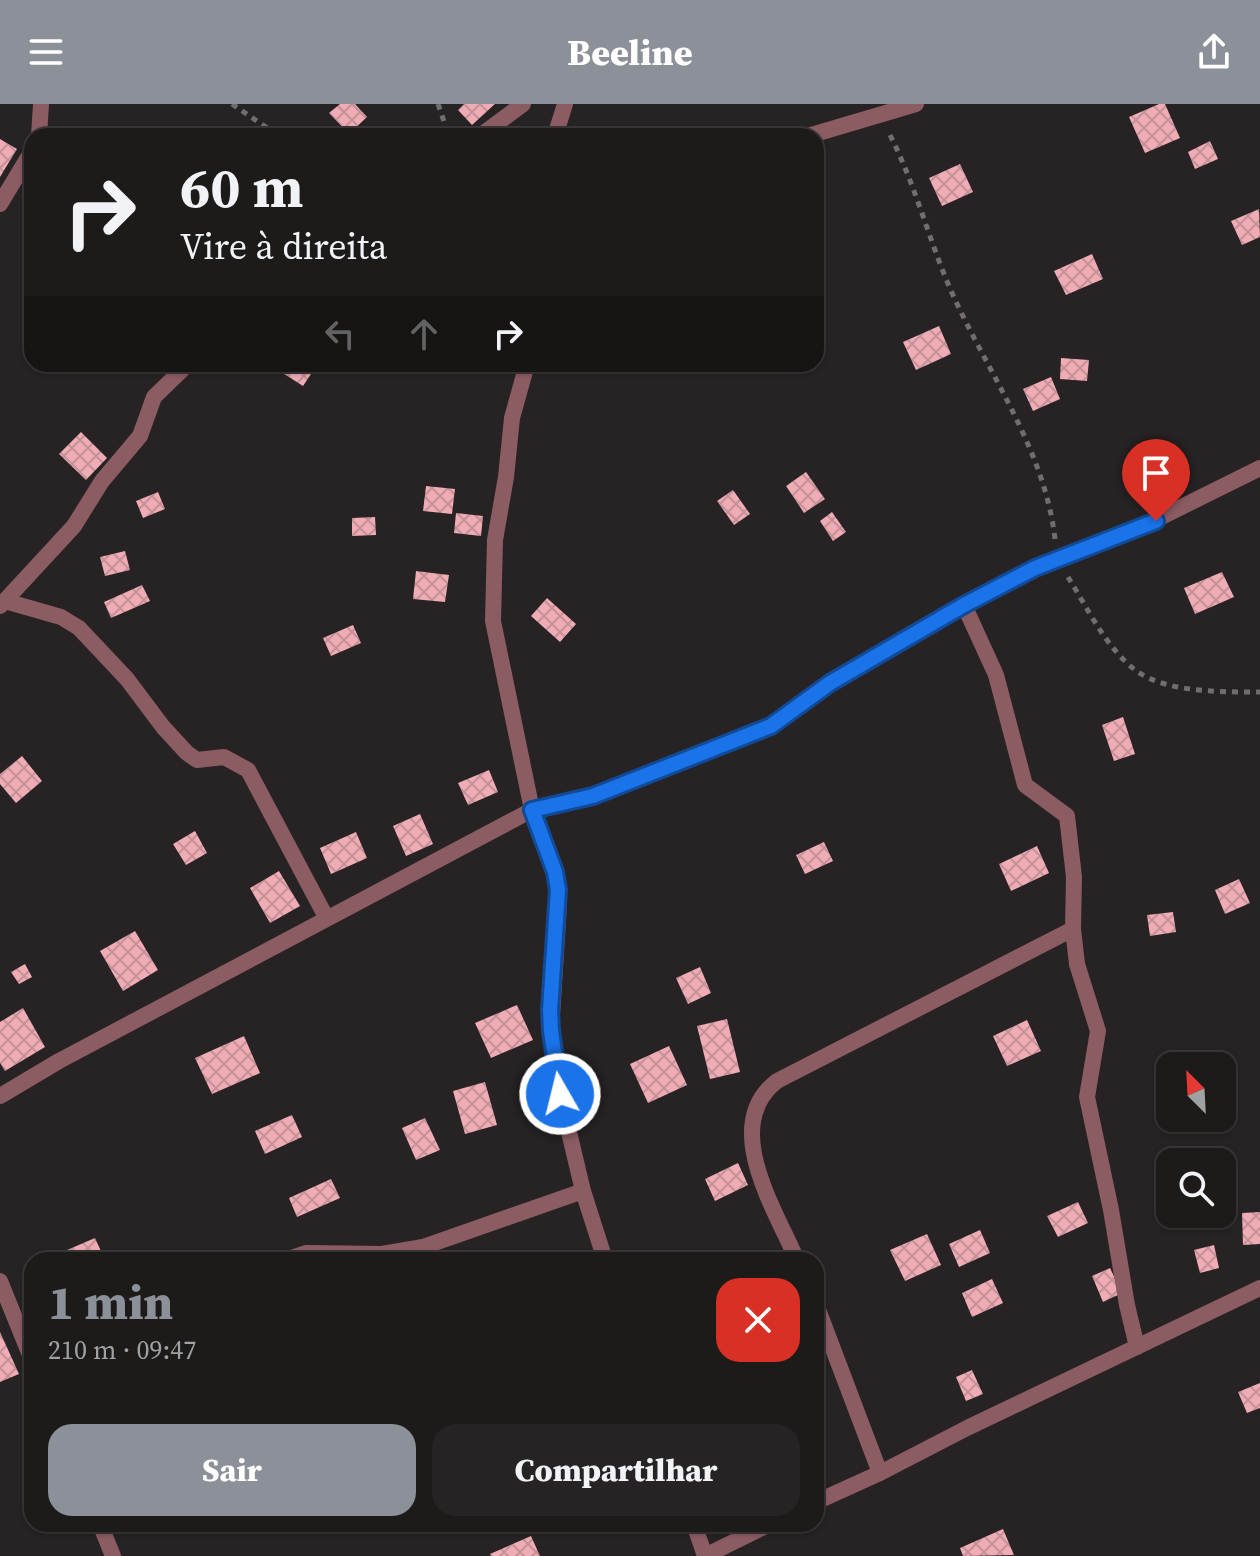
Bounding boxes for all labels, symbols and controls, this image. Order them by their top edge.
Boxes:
text: Beeline [567,28,693,77]
icon: menu [24,30,68,74]
icon: share [1192,30,1236,74]
text: 60 m [180,149,303,226]
icon: right [48,160,152,264]
text: Vire à direita [180,222,387,271]
icon: left [318,312,362,356]
icon: ahead [402,312,446,356]
icon: right [486,312,530,356]
pin [1122,439,1190,521]
icon: arrive [1134,451,1178,495]
position arrow [518,1052,602,1136]
north arrow [1156,1052,1236,1132]
map controls [1156,1052,1236,1228]
button: search [1156,1148,1236,1228]
text: 1 min [48,1269,173,1335]
button: close [716,1278,800,1362]
text: 210 m · 09:47 [48,1332,196,1368]
button: Sair [48,1424,416,1516]
button: Compartilhar [432,1424,800,1516]

